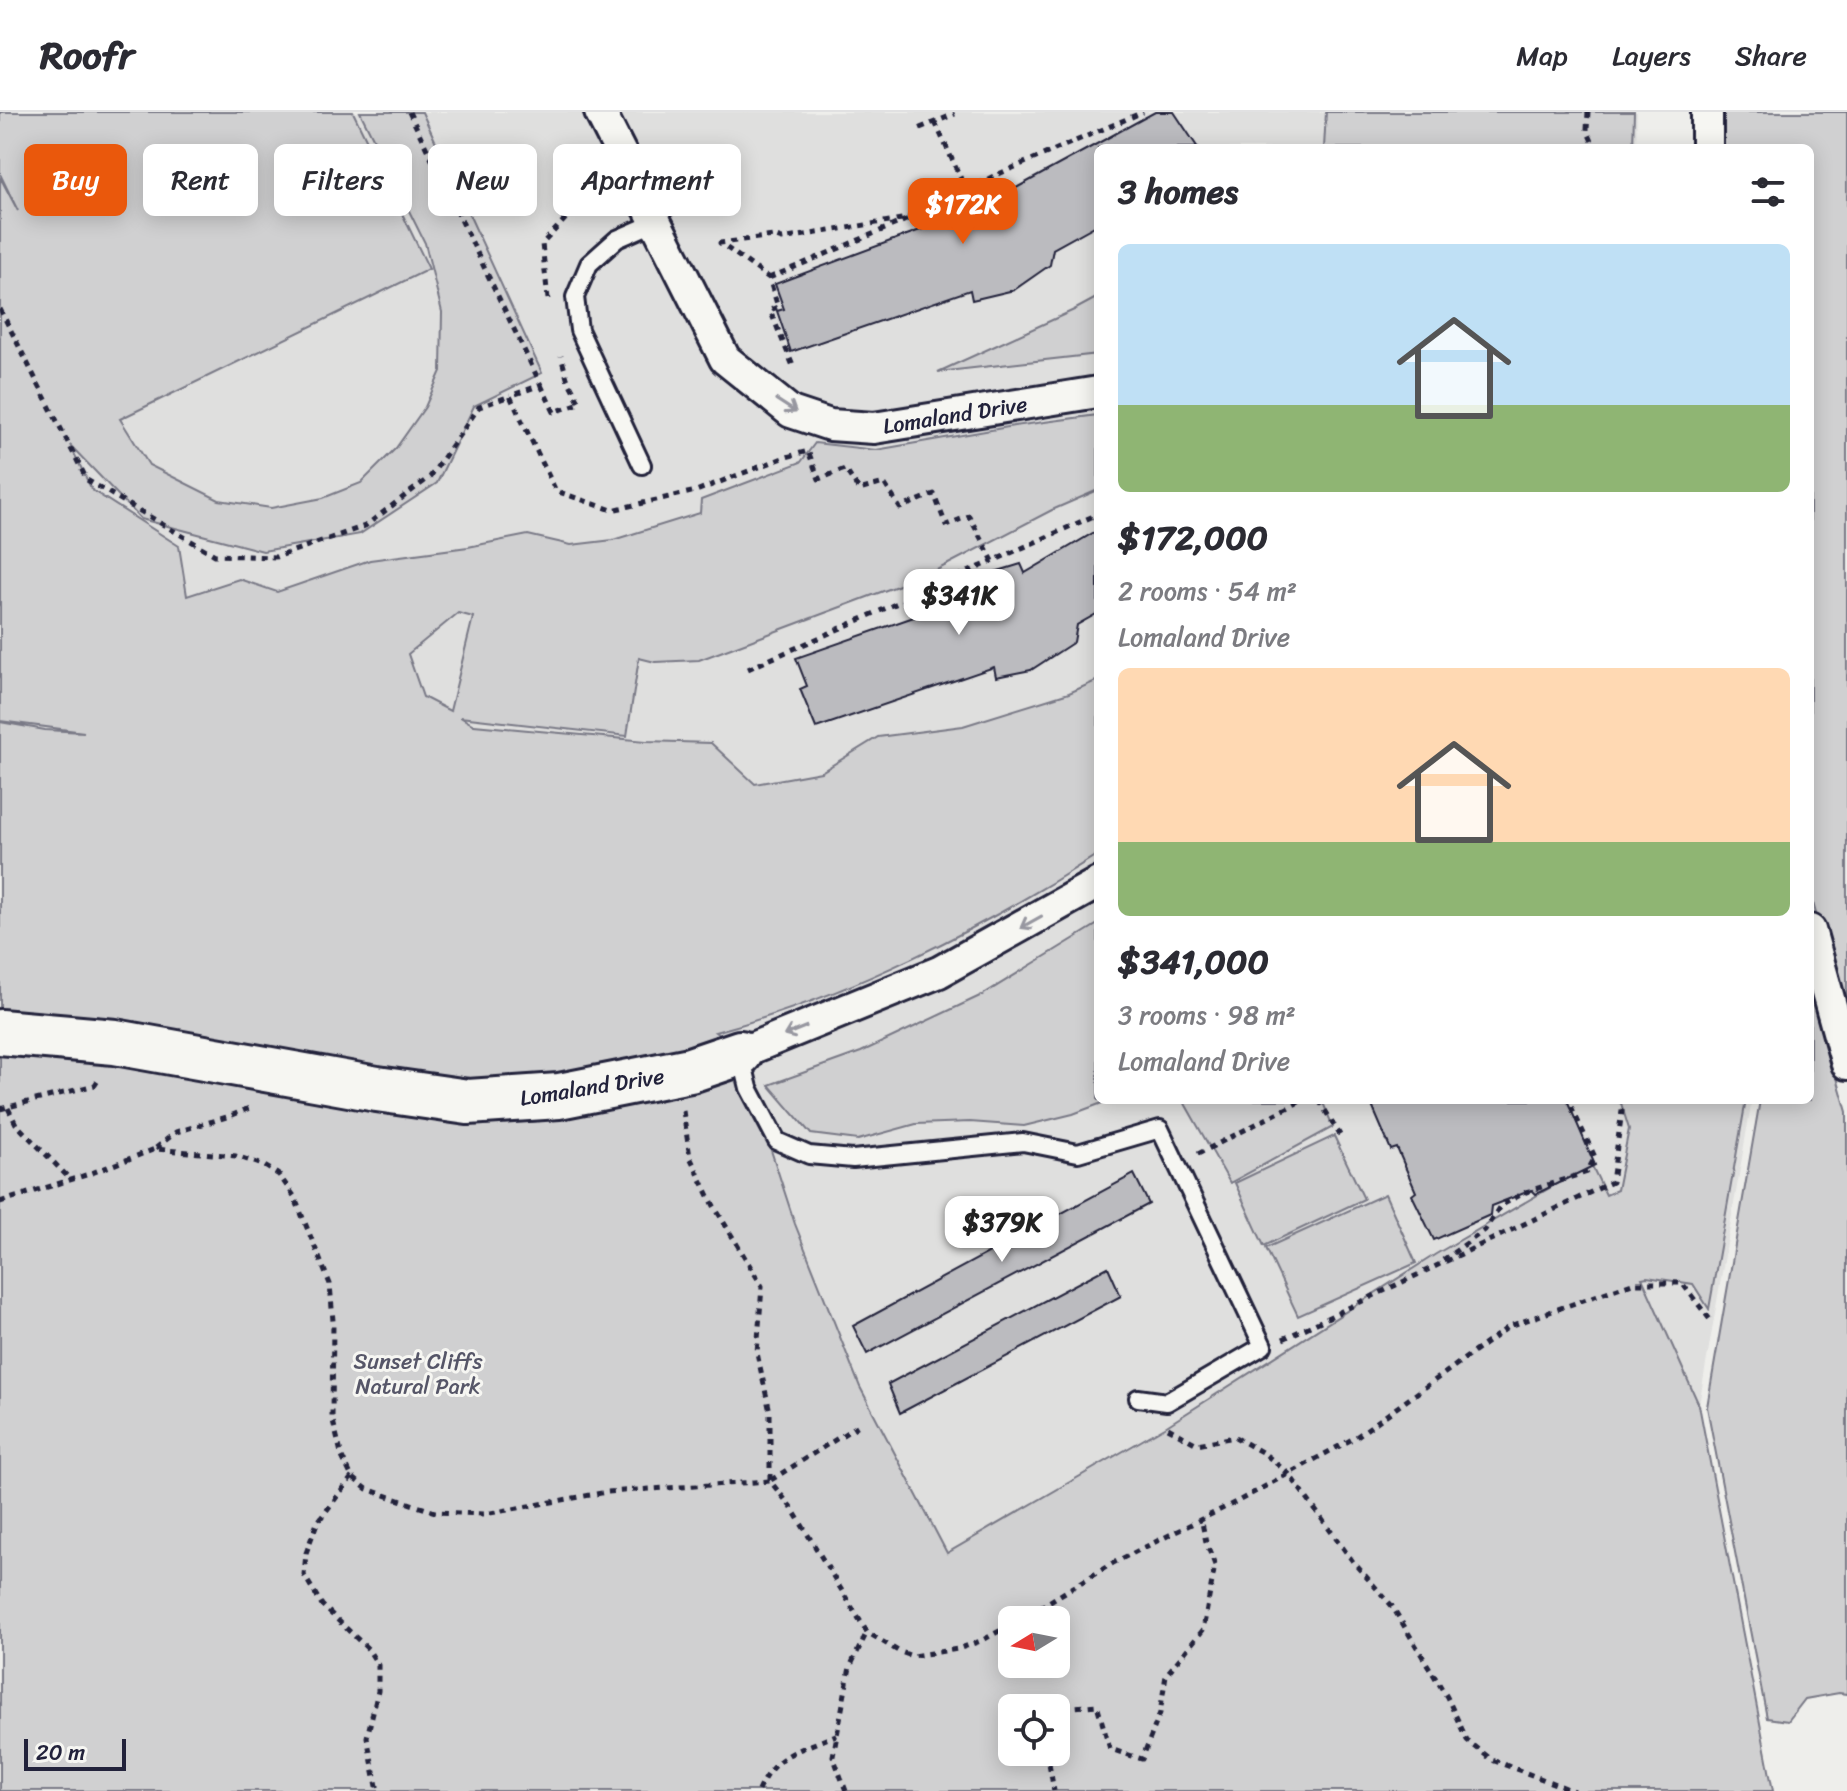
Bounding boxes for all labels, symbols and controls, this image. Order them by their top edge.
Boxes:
text: Roofr [40,22,134,89]
text: Map [1516,31,1568,80]
text: Layers [1612,31,1691,80]
text: Share [1735,31,1807,80]
chip: Buy [24,144,127,216]
chip: Rent [143,144,258,216]
chip: Filters [274,144,412,216]
chip: New [428,144,537,216]
chip: Apartment [553,144,741,216]
text: 3 homes [1118,162,1238,222]
icon: filters [1746,170,1790,214]
pin: $172K [907,178,1019,246]
text: $172K [926,181,1000,227]
icon: home [1382,296,1526,440]
street label: Lomaland Drive [880,384,1030,446]
one-way arrow [775,398,797,415]
text: $172,000 [1118,508,1268,568]
text: 2 rooms · 54 m² [1118,568,1297,614]
pin: $341K [903,569,1015,637]
text: $341K [922,572,996,618]
text: Lomaland Drive [1118,614,1290,660]
icon: home [1382,720,1526,864]
one-way arrow [1019,914,1043,930]
text: $341,000 [1118,932,1269,992]
text: 3 rooms · 98 m² [1118,992,1296,1038]
one-way arrow [783,1025,808,1039]
text: Lomaland Drive [1118,1038,1290,1084]
street label: Lomaland Drive [517,1056,667,1118]
pin: $379K [946,1196,1058,1264]
text: $379K [963,1199,1041,1245]
park label: Sunset Cliffs Natural Park [353,1342,483,1406]
north arrow [998,1606,1070,1678]
map controls [998,1606,1070,1766]
button: locate [998,1694,1070,1766]
text: 20 m [36,1733,85,1772]
scale bar [24,1735,126,1771]

